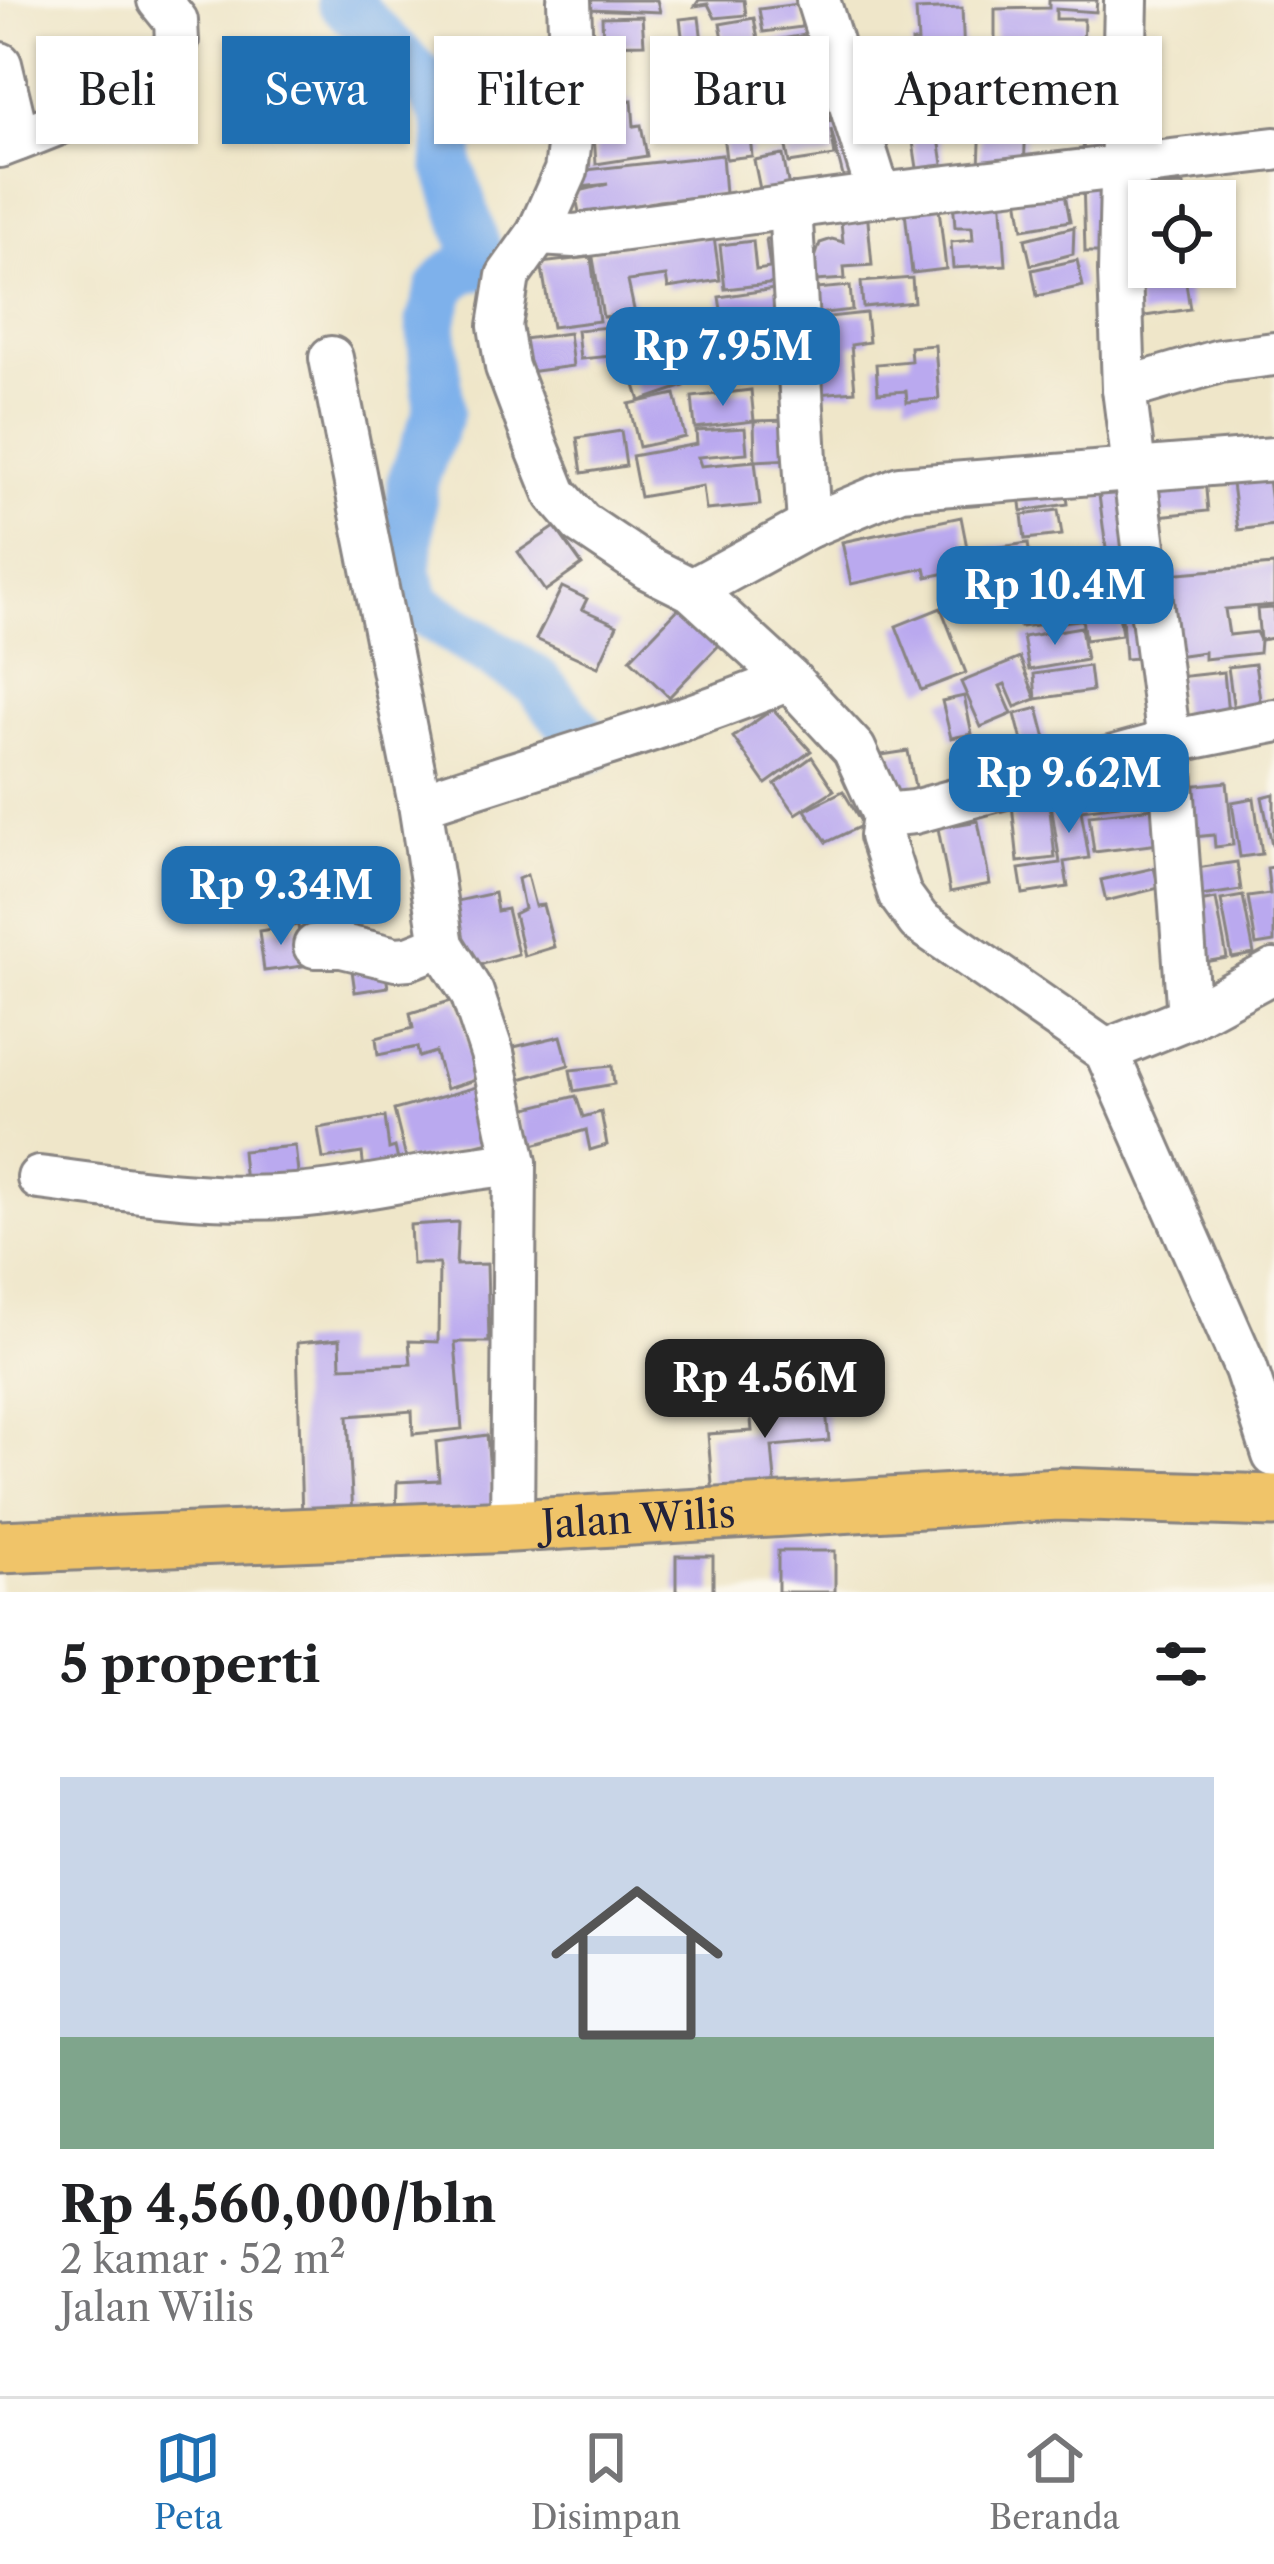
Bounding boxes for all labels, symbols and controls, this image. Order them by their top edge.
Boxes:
chip: Beli [36,36,198,144]
chip: Sewa [222,36,410,144]
chip: Filter [434,36,626,144]
chip: Baru [650,36,829,144]
chip: Apartemen [853,36,1162,144]
map controls [1128,180,1236,288]
button: locate [1128,180,1236,288]
pin: Rp 7.95M [599,307,847,409]
text: Rp 7.95M [633,322,813,370]
pin: Rp 10.4M [931,546,1179,648]
text: Rp 10.4M [964,561,1146,609]
pin: Rp 9.62M [945,734,1193,836]
text: Rp 9.62M [976,749,1162,797]
pin: Rp 9.34M [157,846,405,948]
text: Rp 9.34M [189,861,373,909]
pin: Rp 4.56M [641,1339,889,1441]
text: Rp 4.56M [672,1354,858,1402]
street label: Jalan Wilis [534,1489,737,1549]
icon: filters [1148,1631,1214,1697]
text: 5 properti [60,1633,320,1695]
icon: home [529,1855,745,2071]
text: Rp 4,560,000/bln [60,2173,496,2235]
text: 2 kamar · 52 m² [60,2235,346,2283]
text: Jalan Wilis [60,2283,254,2331]
tab: Peta [154,2425,223,2538]
tab: Disimpan [531,2425,681,2538]
tab: Beranda [989,2425,1120,2538]

